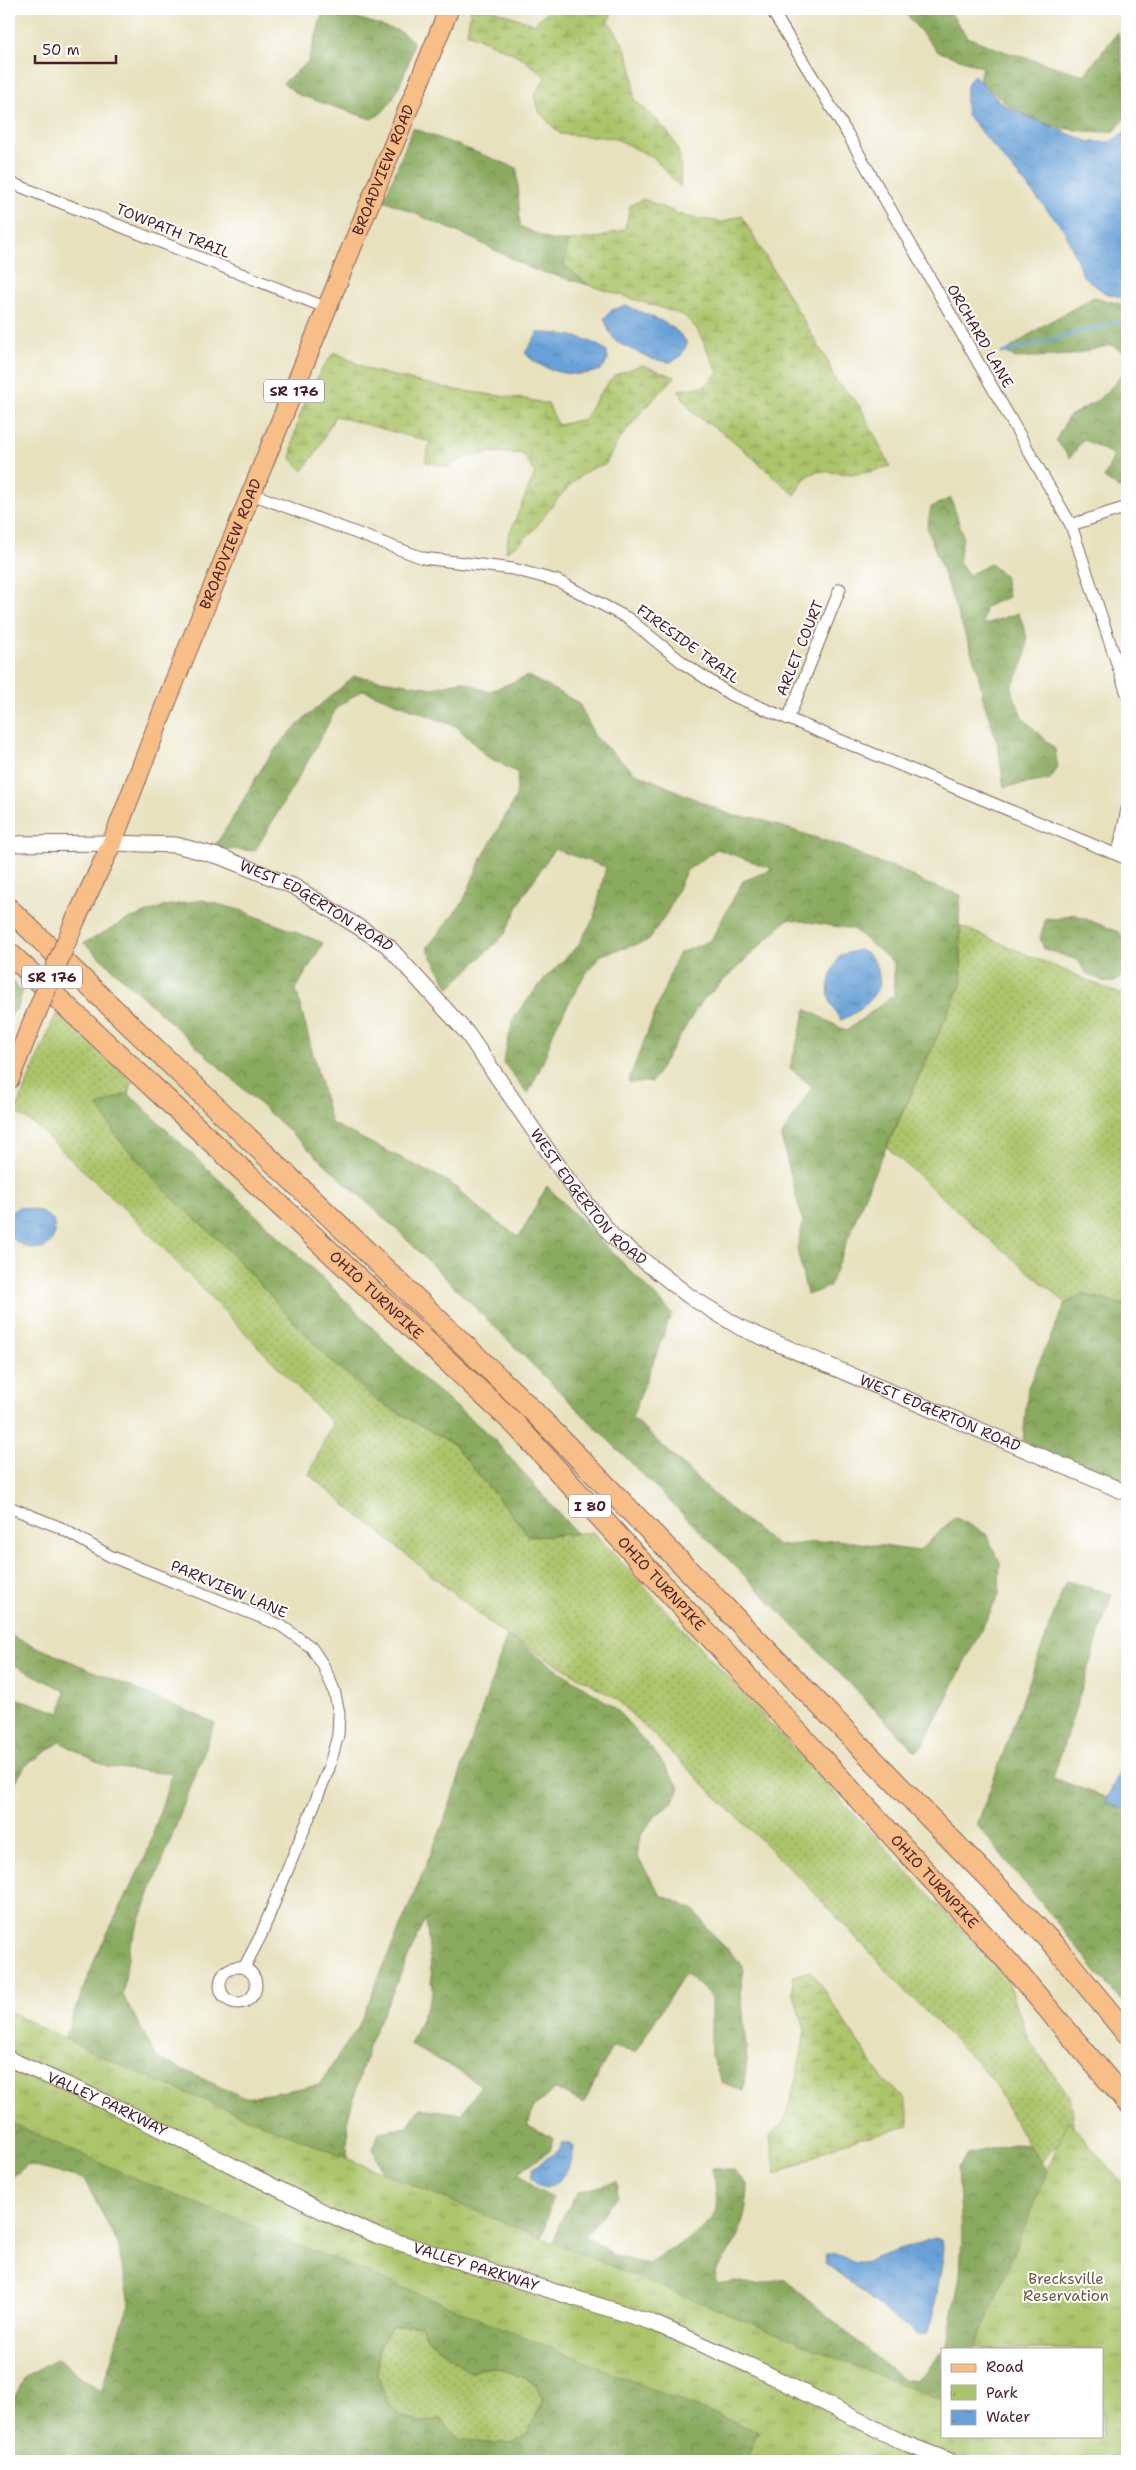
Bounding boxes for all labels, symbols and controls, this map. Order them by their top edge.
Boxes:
scale bar [35,32,116,64]
text: 50 m [42,40,80,60]
street label: BROADVIEW ROAD [348,101,419,238]
street label: TOWPATH TRAIL [113,199,233,263]
street label: ORCHARD LANE [942,280,1018,392]
road number: SR 176 [264,380,324,402]
street label: BROADVIEW ROAD [195,476,266,612]
street label: ARLET COURT [772,597,828,699]
street label: FIRESIDE TRAIL [632,600,744,688]
street label: WEST EDGERTON ROAD [237,856,398,956]
road number: SR 176 [22,966,82,989]
street label: WEST EDGERTON ROAD [526,1125,651,1270]
street label: OHIO TURNPIKE [325,1246,428,1344]
street label: WEST EDGERTON ROAD [857,1370,1024,1456]
road number: I 80 [569,1494,611,1518]
street label: OHIO TURNPIKE [613,1532,710,1635]
street label: PARKVIEW LANE [167,1555,291,1623]
street label: OHIO TURNPIKE [886,1830,983,1933]
street label: VALLEY PARKWAY [44,2067,171,2141]
street label: VALLEY PARKWAY [410,2238,541,2296]
park label: Brecksville Reservation [1023,2269,1109,2306]
legend [941,2348,1104,2438]
text: Road [986,2357,1024,2377]
text: Park [986,2383,1018,2403]
text: Water [986,2407,1030,2427]

